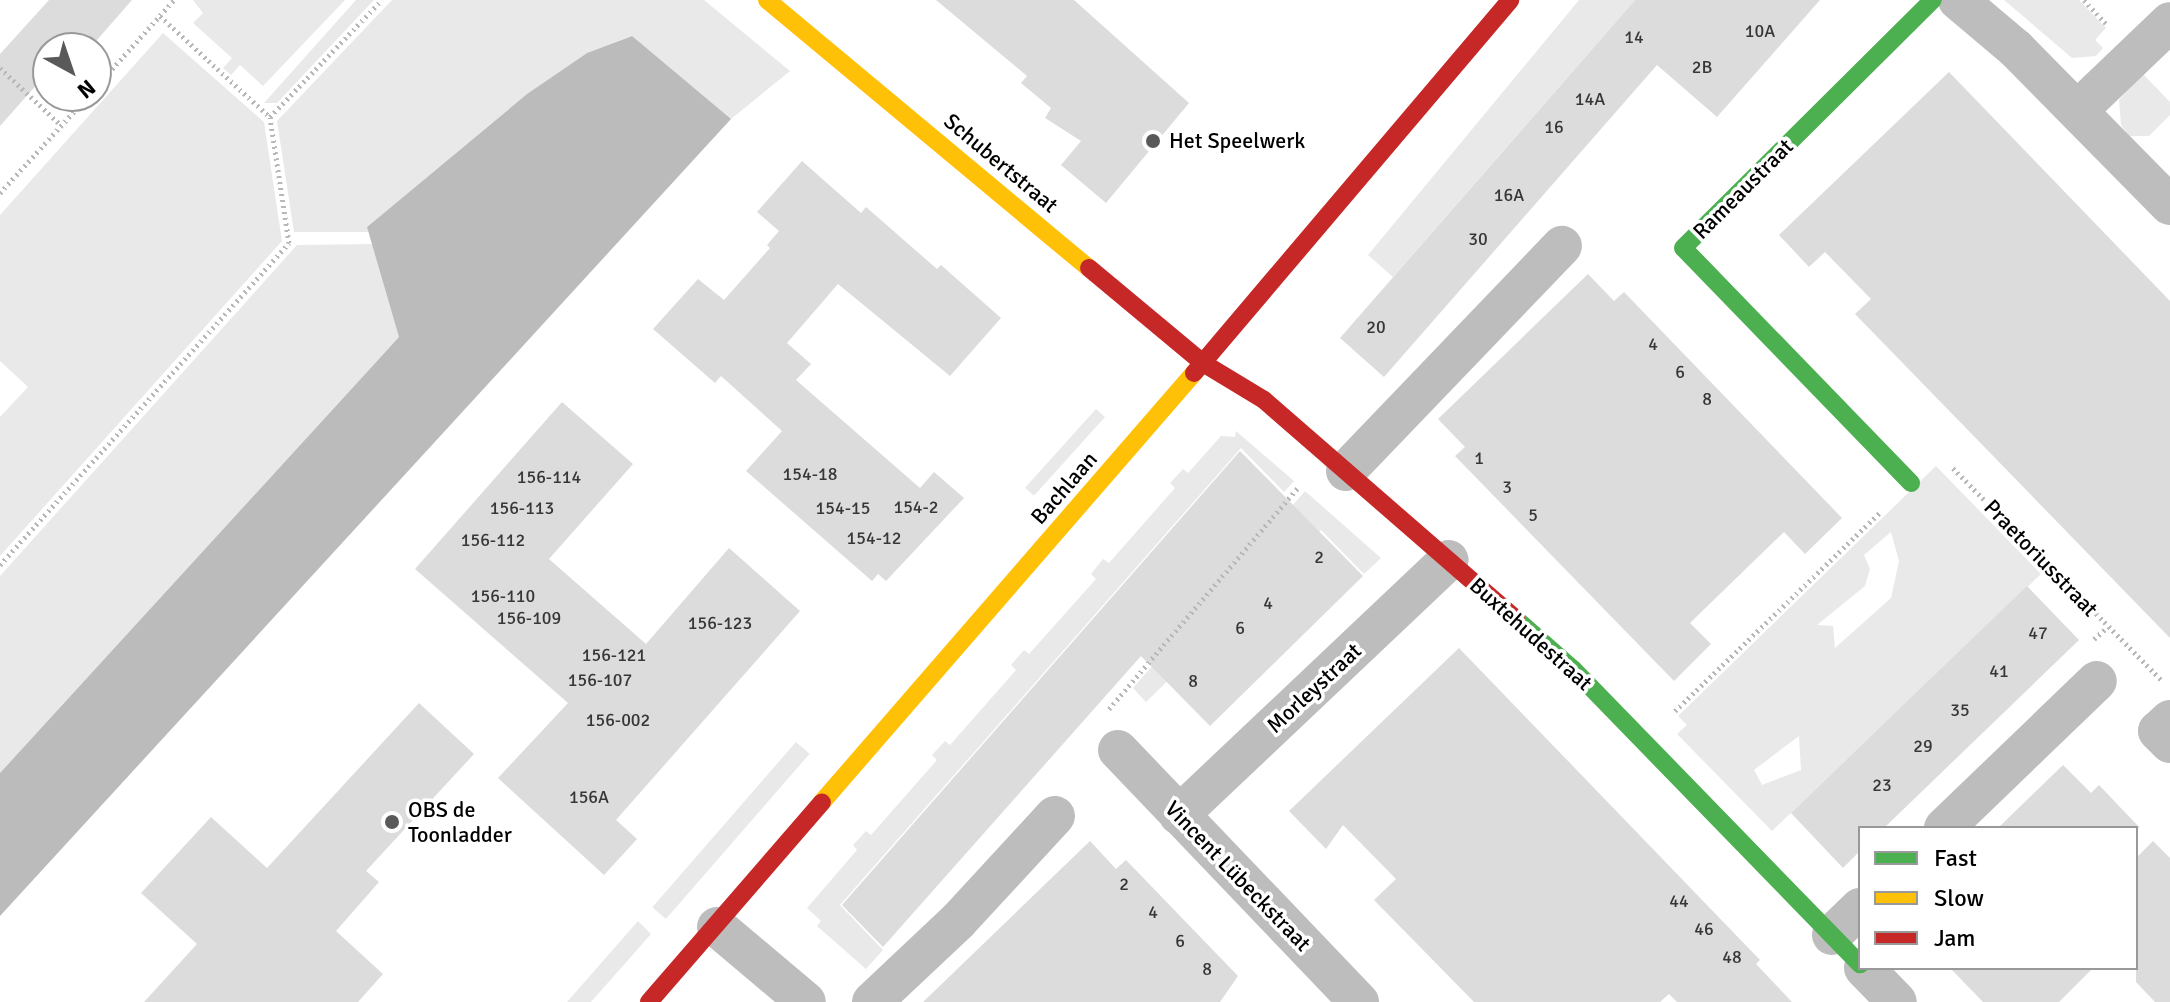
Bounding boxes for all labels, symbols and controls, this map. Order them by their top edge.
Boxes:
house number: 10A [1745,20,1775,42]
house number: 14 [1624,26,1644,48]
north arrow [32,32,112,112]
house number: 2B [1692,56,1712,78]
text: N [72,74,101,104]
house number: 14A [1575,88,1605,110]
street label: Schubertstraat [939,108,1063,218]
house number: 16 [1544,116,1564,138]
place label: Het Speelwerk [1169,128,1305,154]
marker: Het Speelwerk [1144,132,1162,150]
street label: Rameaustraat [1687,133,1799,245]
house number: 16A [1494,184,1524,206]
house number: 30 [1468,228,1488,250]
house number: 20 [1366,316,1386,338]
house number: 4 [1648,333,1658,355]
house number: 6 [1675,361,1685,383]
house number: 8 [1702,388,1712,410]
street label: Bachlaan [1025,446,1103,530]
house number: 1 [1474,447,1484,469]
house number: 154-18 [783,463,837,485]
house number: 156-114 [517,466,581,488]
house number: 3 [1502,476,1512,498]
street label: Praetoriusstraat [1979,494,2103,622]
house number: 154-2 [893,496,939,518]
house number: 156-113 [490,497,554,519]
house number: 154-15 [816,497,870,519]
house number: 5 [1528,504,1538,526]
house number: 154-12 [847,527,901,549]
house number: 156-112 [461,529,525,551]
house number: 2 [1314,546,1324,568]
street label: Buxtehudestraat [1464,572,1598,696]
house number: 156-110 [471,585,535,607]
house number: 4 [1263,592,1273,614]
house number: 156-109 [497,607,561,629]
house number: 156-123 [688,612,752,634]
house number: 6 [1235,617,1245,639]
house number: 47 [2028,622,2048,644]
street label: Morleystraat [1261,638,1367,738]
house number: 156-121 [582,644,646,666]
house number: 41 [1989,660,2009,682]
house number: 156-107 [568,669,632,691]
house number: 8 [1188,670,1198,692]
house number: 35 [1950,699,1970,721]
house number: 156-002 [586,709,650,731]
house number: 29 [1913,735,1933,757]
house number: 23 [1872,774,1892,796]
house number: 156A [569,786,609,808]
street label: Vincent Lübeckstraat [1160,795,1316,957]
place label: OBS de Toonladder [408,796,512,848]
marker: OBS de Toonladder [383,813,401,831]
legend [1858,826,2138,970]
text: Fast [1934,843,1977,873]
house number: 2 [1119,873,1129,895]
text: Slow [1934,883,1984,913]
house number: 44 [1669,890,1689,912]
house number: 4 [1148,901,1158,923]
house number: 46 [1694,918,1714,940]
text: Jam [1934,923,1975,953]
house number: 6 [1175,930,1185,952]
house number: 48 [1722,946,1742,968]
house number: 8 [1202,958,1212,980]

